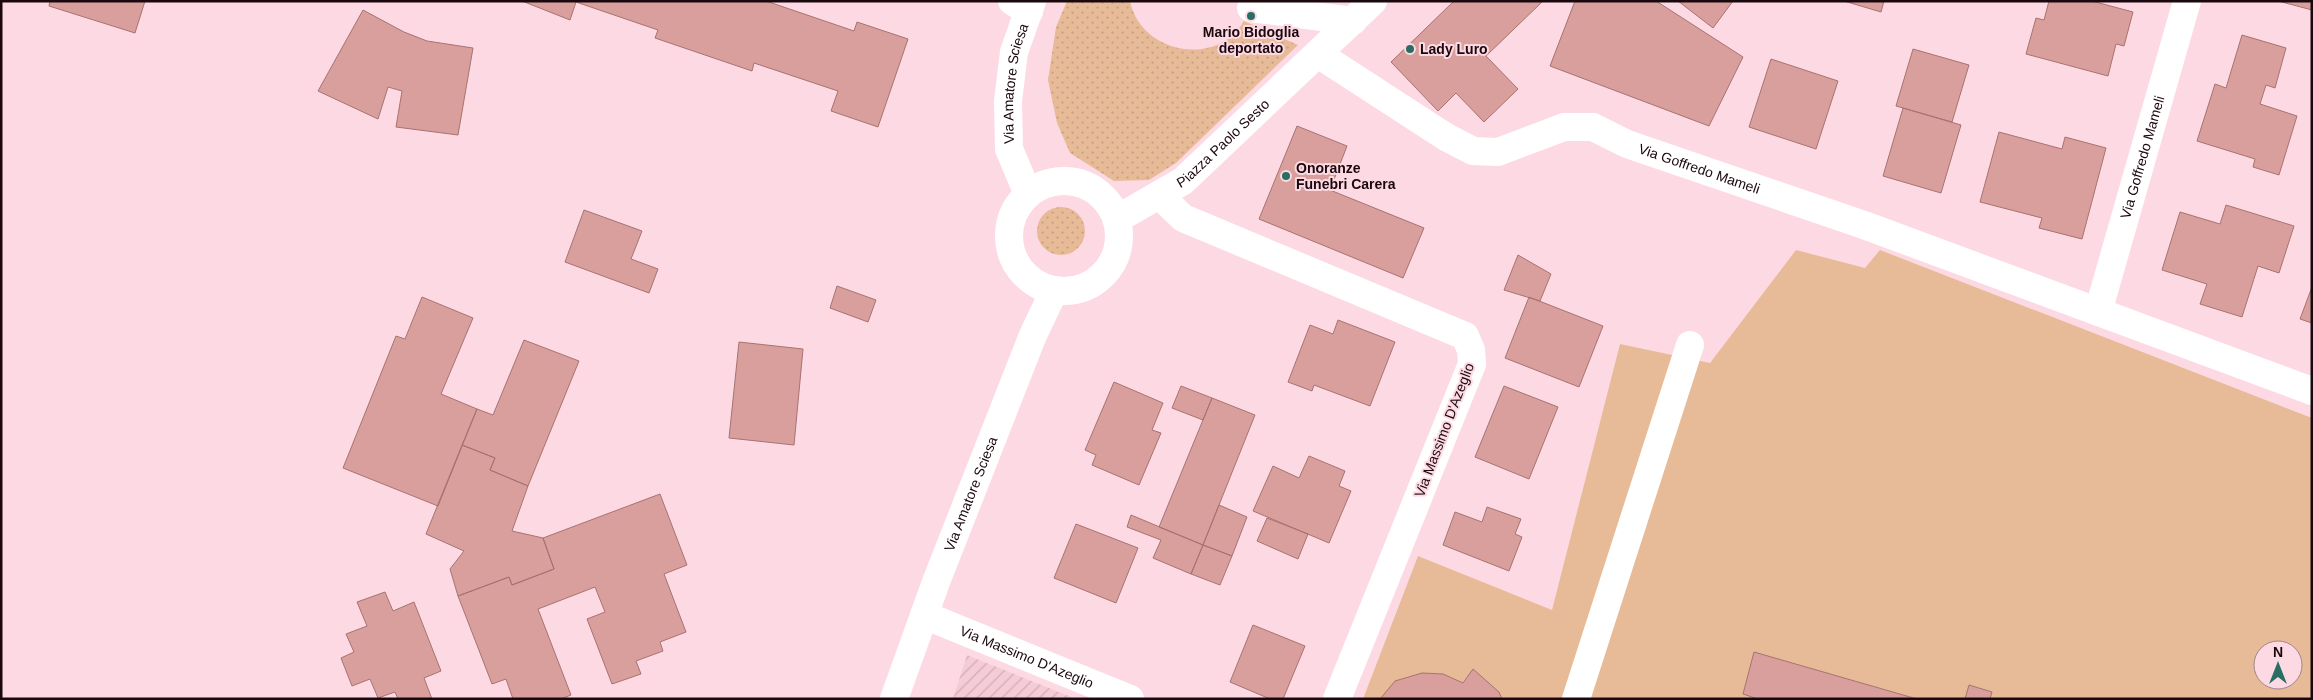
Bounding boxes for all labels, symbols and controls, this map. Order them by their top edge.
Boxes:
marker: Mario Bidoglia deportato [1245,10,1257,22]
street label: Via Amatore Sciesa [1000,21,1032,144]
place label: Mario Bidoglia deportato [1203,24,1299,56]
place label: Lady Luro [1420,41,1488,57]
marker: Lady Luro [1404,43,1416,55]
street label: Via Goffredo Mameli [2117,94,2167,221]
street label: Piazza Paolo Sesto [1174,96,1273,191]
street label: Via Goffredo Mameli [1637,141,1762,197]
place label: Onoranze Funebri Carera [1296,160,1396,192]
marker: Onoranze Funebri Carera [1280,170,1292,182]
street label: Via Massimo D'Azeglio [1411,360,1477,499]
street label: Via Amatore Sciesa [941,434,1000,554]
street label: Via Massimo D'Azeglio [958,623,1096,691]
north arrow [2253,640,2303,690]
text: N [2273,644,2283,660]

